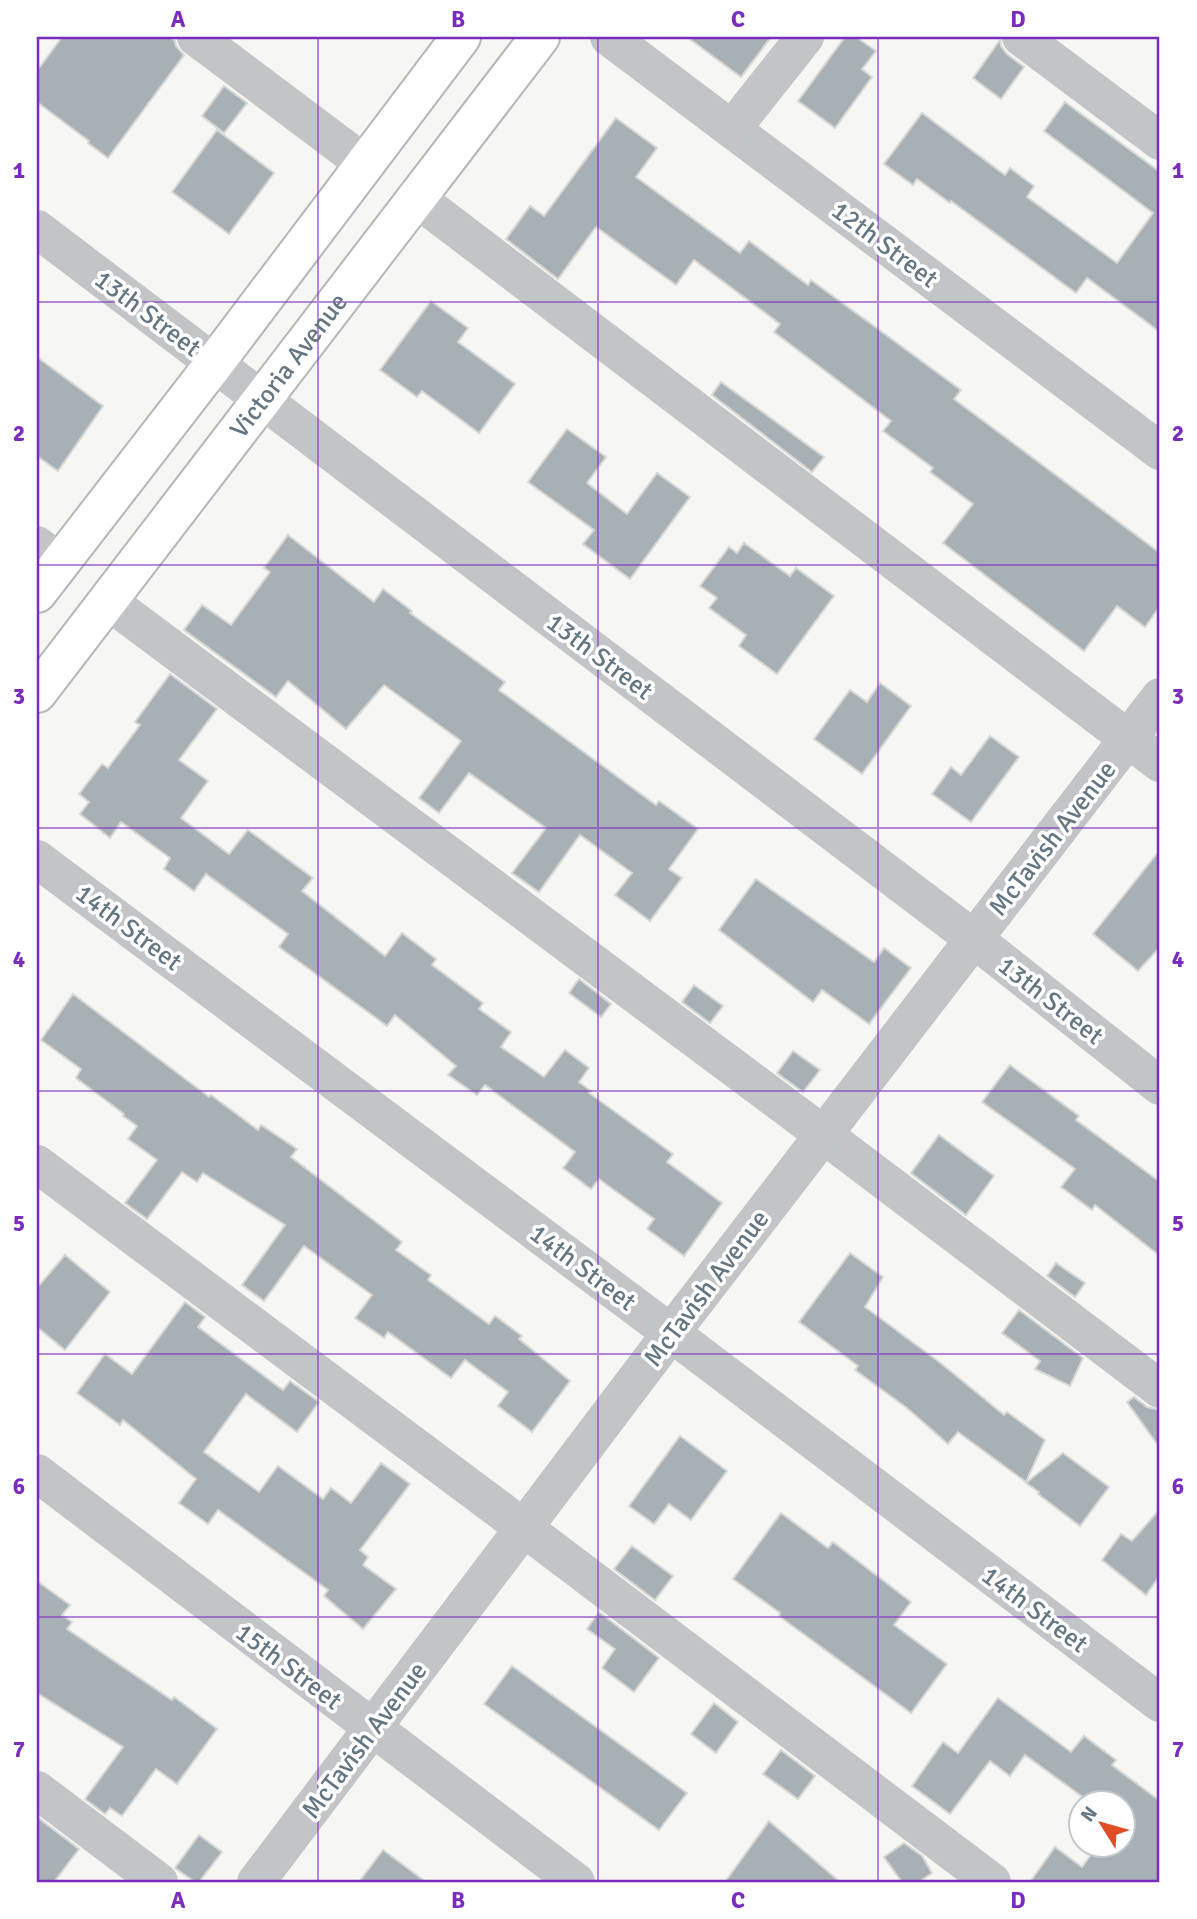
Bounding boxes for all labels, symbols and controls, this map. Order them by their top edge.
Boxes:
text: A [171,5,186,34]
text: B [451,5,465,34]
text: C [731,5,745,34]
text: D [1010,5,1026,34]
text: 1 [13,156,25,185]
text: 1 [1172,156,1184,185]
street label: 12th Street [825,194,944,295]
street label: 13th Street [88,263,207,364]
street label: Victoria Avenue [223,287,355,445]
text: 2 [13,419,25,448]
text: 2 [1172,419,1184,448]
street label: 13th Street [540,606,659,707]
text: 3 [13,682,25,711]
text: 3 [1172,682,1184,711]
street label: McTavish Avenue [982,755,1123,923]
street label: 14th Street [69,877,188,978]
text: 4 [13,945,25,974]
text: 4 [1172,945,1184,974]
street label: 13th Street [991,950,1109,1052]
street label: McTavish Avenue [637,1204,776,1373]
text: 5 [13,1209,25,1238]
text: 5 [1172,1209,1184,1238]
street label: 14th Street [523,1217,642,1318]
text: 6 [13,1472,25,1501]
text: 6 [1172,1472,1184,1501]
street label: 14th Street [975,1559,1094,1660]
street label: 15th Street [229,1616,348,1717]
street label: McTavish Avenue [295,1656,434,1825]
text: 7 [13,1735,25,1764]
text: 7 [1172,1735,1184,1764]
north arrow [1068,1790,1138,1860]
text: N [1076,1802,1103,1827]
text: A [171,1886,186,1915]
text: B [451,1886,465,1915]
text: C [731,1886,745,1915]
text: D [1010,1886,1026,1915]

